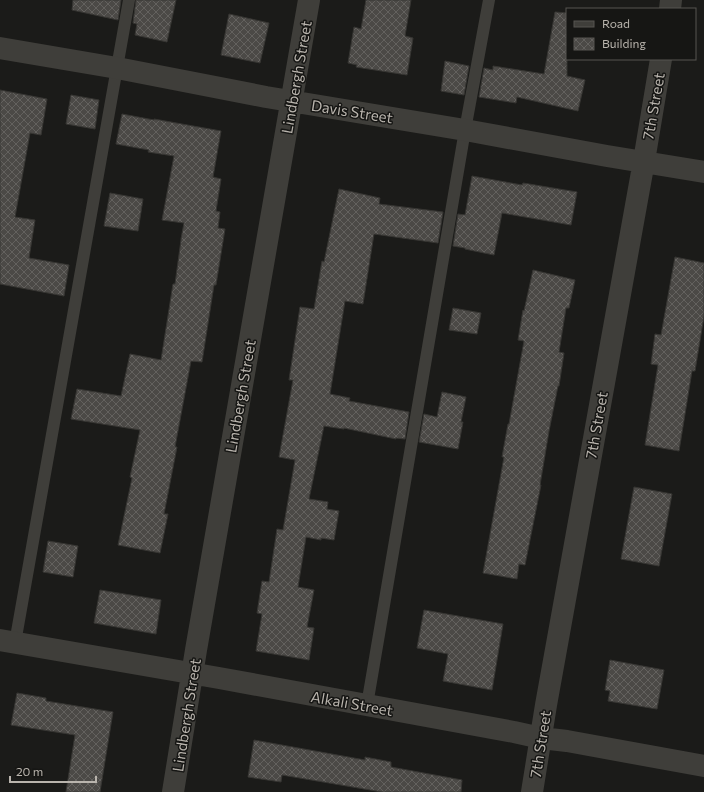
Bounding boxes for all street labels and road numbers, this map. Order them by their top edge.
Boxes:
street label: Lindbergh Street [277,19,315,135]
street label: 7th Street [638,71,668,141]
street label: Davis Street [310,96,394,126]
street label: Lindbergh Street [221,338,259,454]
street label: 7th Street [581,390,611,460]
street label: Lindbergh Street [168,657,204,773]
street label: Alkali Street [310,687,394,719]
street label: 7th Street [526,709,554,779]

